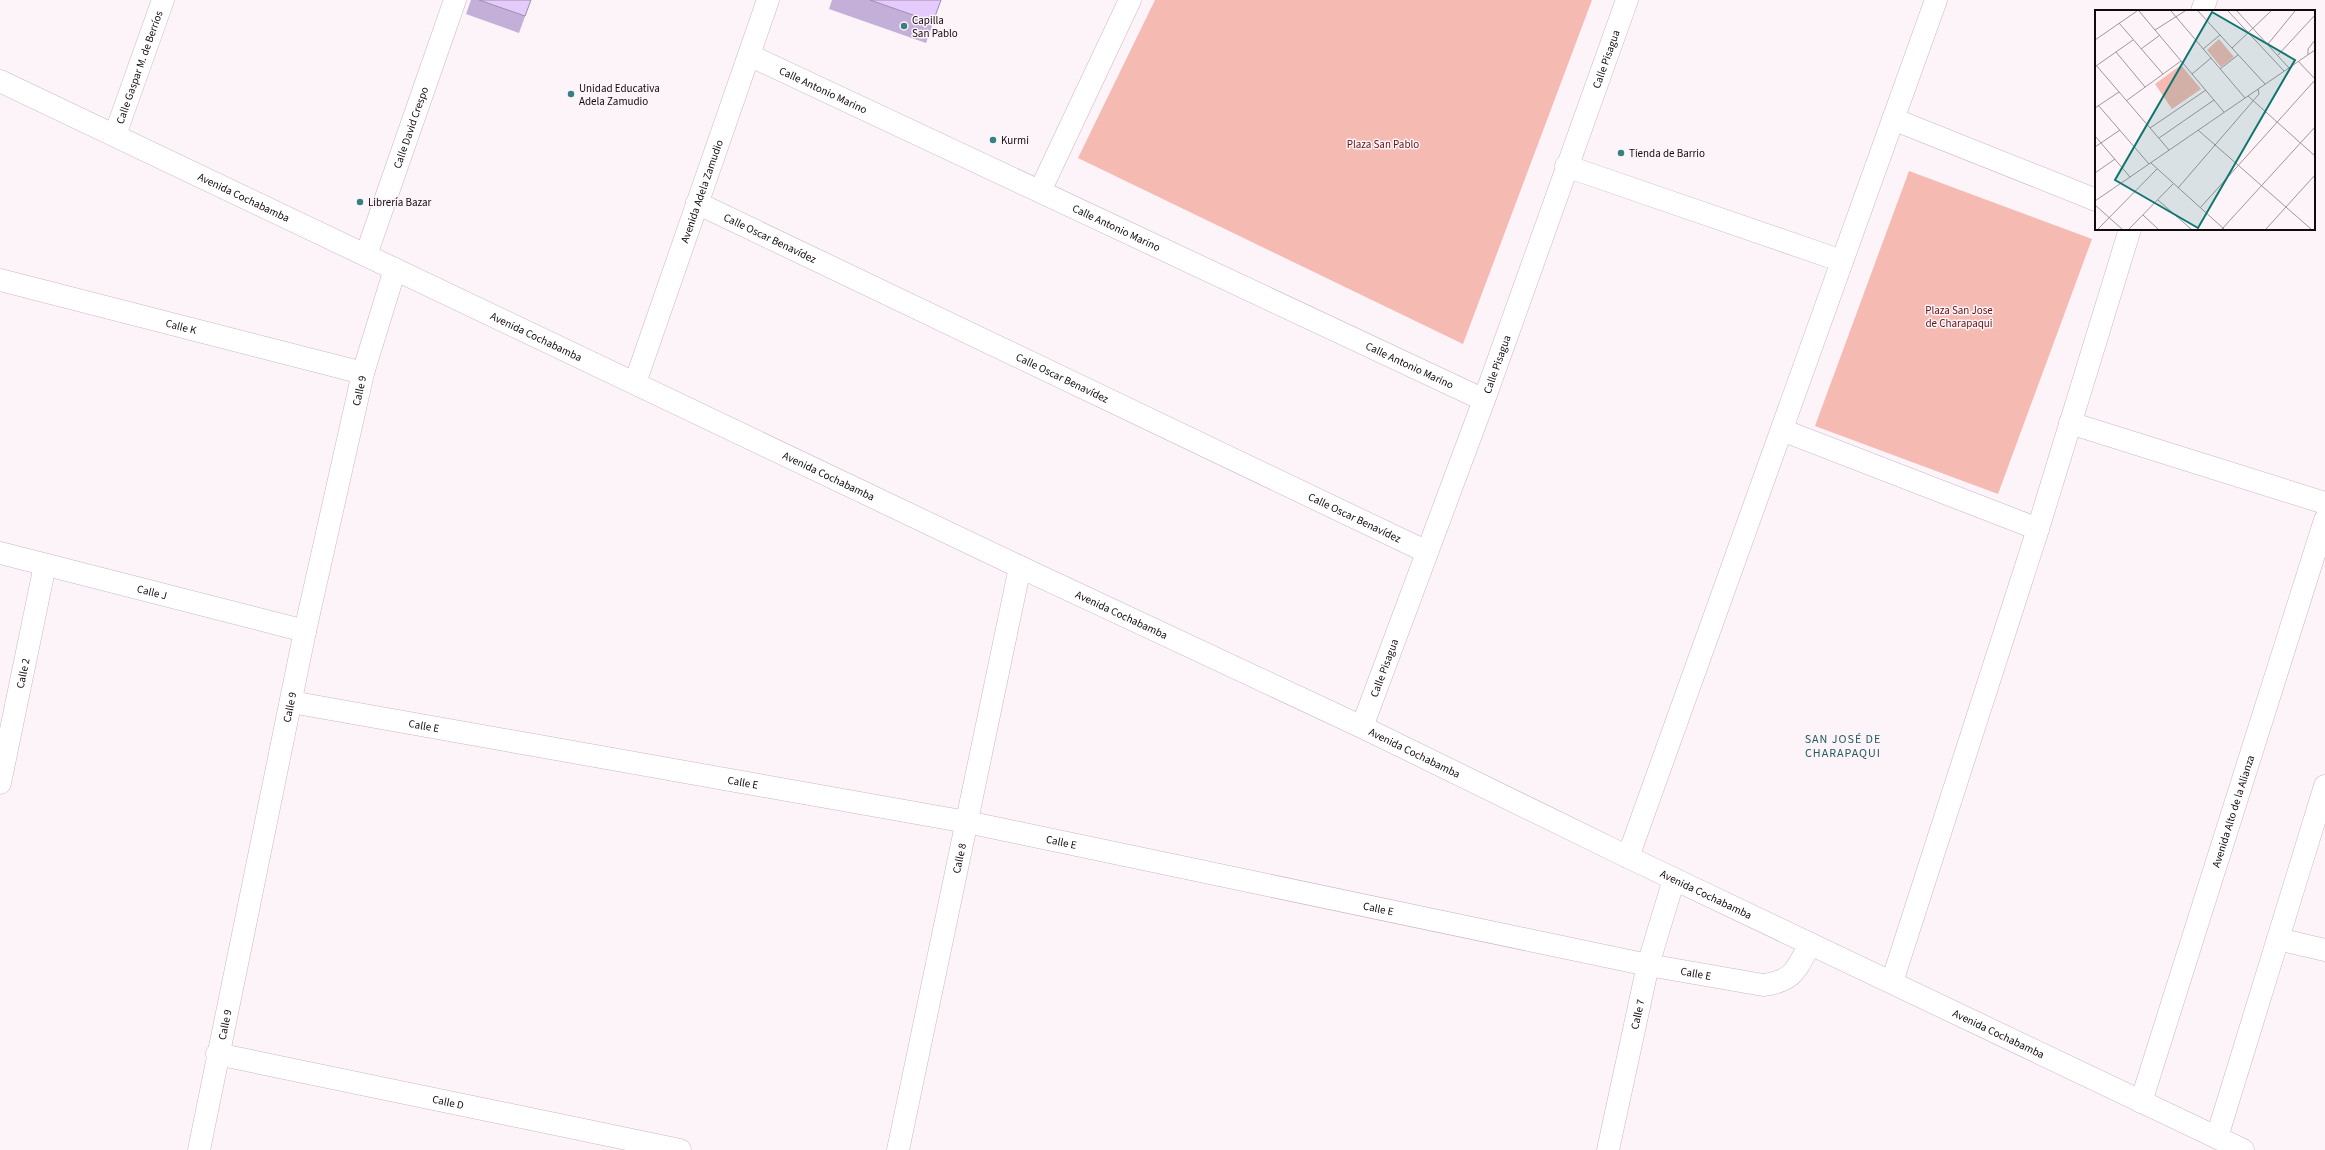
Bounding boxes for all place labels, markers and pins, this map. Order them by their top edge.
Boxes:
place label: Capilla San Pablo [912,13,958,41]
marker: Capilla San Pablo [899,21,909,31]
place label: Unidad Educativa Adela Zamudio [579,81,660,109]
marker: Unidad Educativa Adela Zamudio [566,89,576,99]
place label: Kurmi [1001,133,1029,148]
marker: Kurmi [988,135,998,145]
place label: Tienda de Barrio [1629,146,1705,161]
marker: Tienda de Barrio [1616,148,1626,158]
place label: Librería Bazar [368,195,432,210]
marker: Librería Bazar [355,197,365,207]

